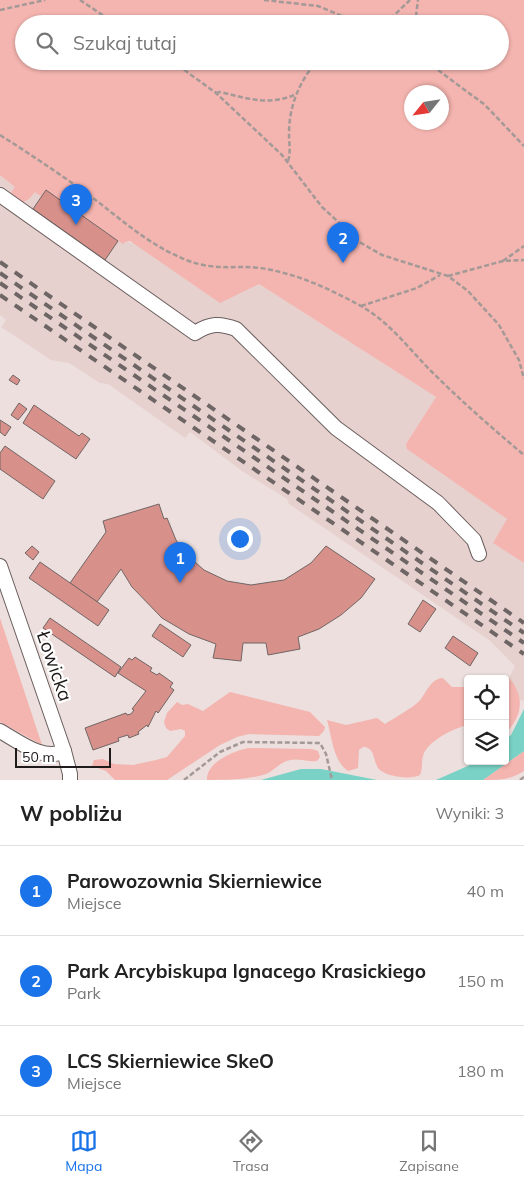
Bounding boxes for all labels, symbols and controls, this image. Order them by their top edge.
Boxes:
search box [15,15,509,70]
icon: search [33,29,61,57]
text: Szukaj tutaj [73,31,176,55]
north arrow [404,85,449,130]
pin: 3 [60,184,92,225]
pin: 2 [327,222,359,263]
your location [227,526,253,552]
pin: 1 [164,542,196,583]
street label: Łowicka [32,627,78,704]
map controls [464,675,509,765]
button: locate [464,675,509,720]
button: layers [464,720,509,765]
scale bar [15,745,111,768]
text: 50 m [22,748,55,766]
text: W pobliżu [20,800,122,826]
text: Wyniki: 3 [435,803,504,823]
text: Parowozownia Skierniewice [67,869,322,893]
text: 1 [31,881,41,901]
text: 40 m [467,881,504,901]
text: Miejsce [67,893,121,913]
text: Park Arcybiskupa Ignacego Krasickiego [67,959,426,983]
text: 2 [31,971,41,991]
text: 150 m [457,971,504,991]
text: Park [67,983,101,1003]
text: LCS Skierniewice SkeO [67,1049,274,1073]
text: 3 [31,1061,41,1081]
text: 180 m [457,1061,504,1081]
text: Miejsce [67,1073,121,1093]
tab: Mapa [65,1127,102,1175]
tab: Trasa [233,1127,269,1175]
tab: Zapisane [399,1127,459,1175]

